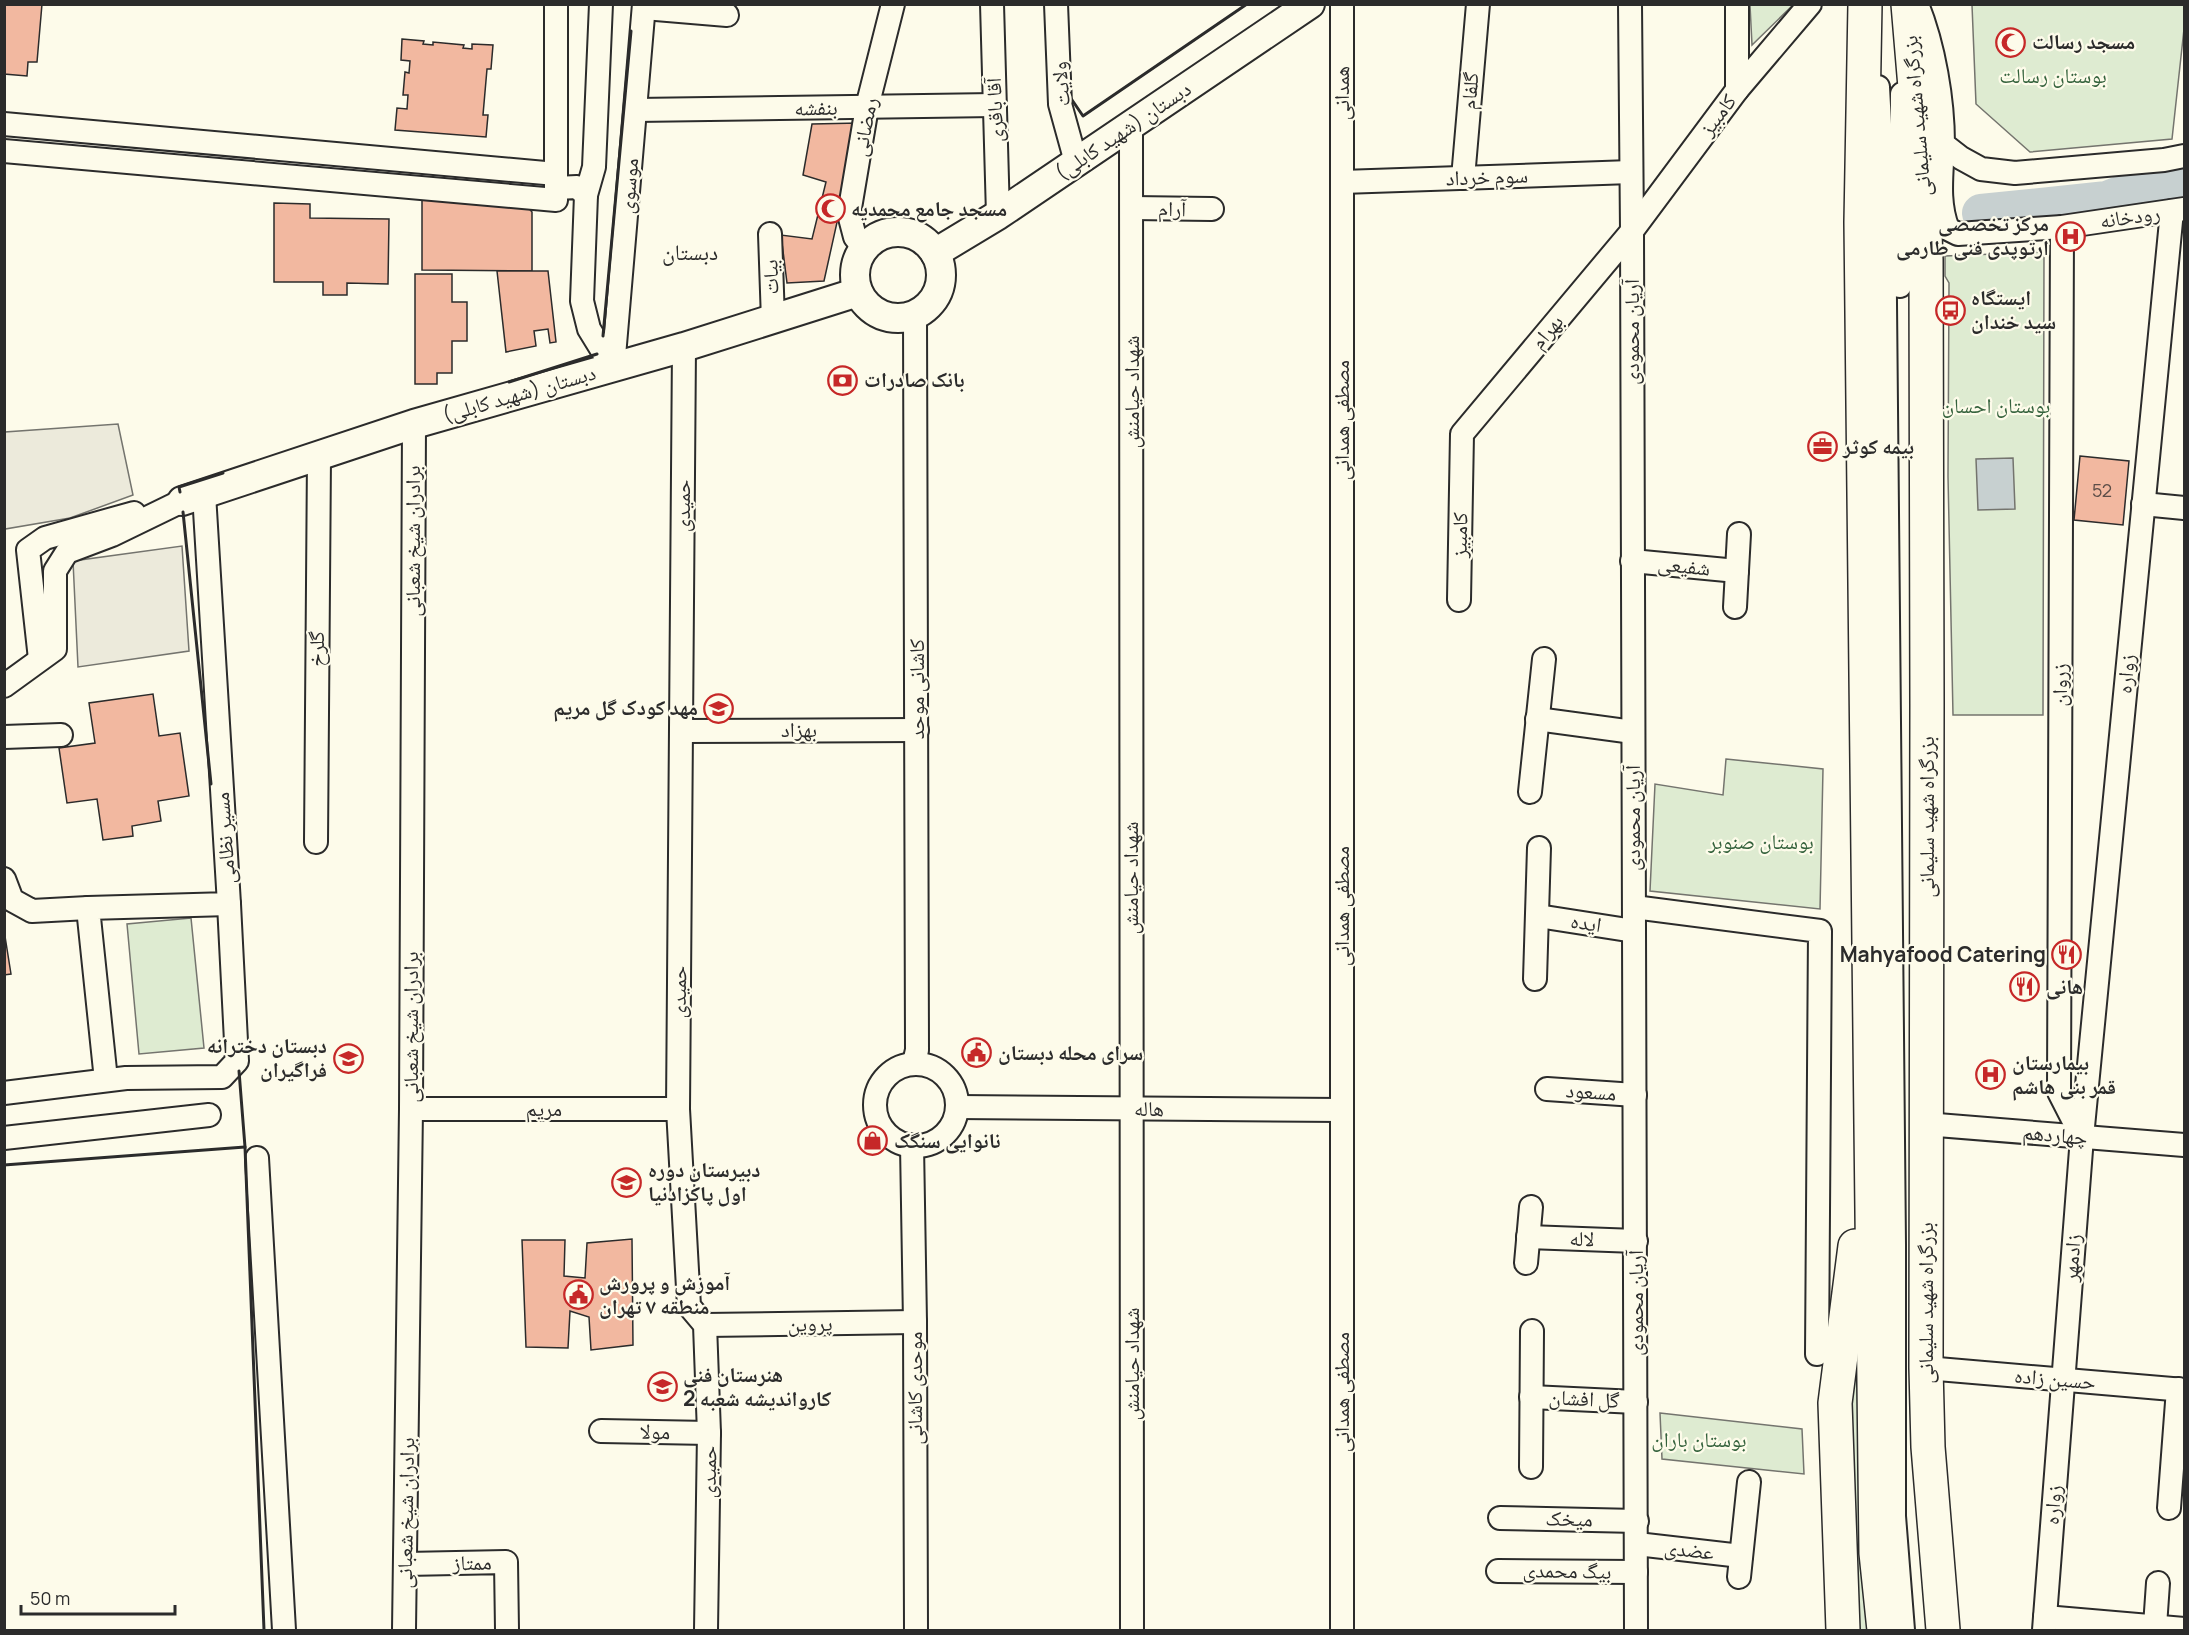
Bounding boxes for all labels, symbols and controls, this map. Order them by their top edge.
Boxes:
mosque icon: مسجد رسالت [1995,26,2027,58]
place label: مسجد رسالت [2032,27,2135,55]
street label: بزرگراه شهید سلیمانی [1895,34,1937,198]
street label: ولایت [1044,60,1076,108]
park label: بوستان رسالت [1999,61,2107,89]
street label: همدانی [1327,66,1355,120]
street label: گلفام [1453,71,1486,111]
street label: دبستان (شهید کابلی) [1049,74,1196,186]
street label: آقا باقری [979,77,1009,143]
street label: کامبیز [1692,87,1742,142]
street label: بنفشه [794,93,838,121]
street label: رمضانی [845,95,883,159]
street label: موسوی [612,157,644,215]
street label: سوم خرداد [1445,161,1529,192]
mosque icon: مسجد جامع محمدیه [814,193,846,225]
place label: مسجد جامع محمدیه [851,194,1007,223]
street label: آرام [1158,194,1187,223]
street label: رودخانه [2098,198,2162,234]
place label: مرکز تخصصی ارتوپدی فنی طارمی [1896,209,2049,261]
hospital icon: مرکز تخصصی ارتوپدی فنی طارمی [2054,220,2086,252]
district label: دبستان [662,237,718,267]
street label: بیات [755,259,785,295]
street label: آریان محمودی [1617,278,1645,385]
place label: ایستگاه سید خندان [1971,283,2056,335]
bus stop icon: ایستگاه سید خندان [1934,294,1966,326]
street label: بهرام [1523,308,1570,355]
street label: شهداد حیامنش [1117,336,1145,448]
street label: دبستان (شهید کابلی) [439,358,599,428]
street label: مصطفی همدانی [1327,360,1355,480]
bank icon: بانک صادرات [827,364,859,396]
place label: بانک صادرات [864,365,965,393]
park label: بوستان احسان [1942,391,2050,419]
office icon: بیمه کوثر [1806,431,1838,463]
place label: بیمه کوثر [1842,432,1914,460]
street label: برادران شیخ شعبانی [398,465,426,617]
house number: 52 [2092,478,2112,502]
street label: حمیدی [668,480,696,532]
street label: کامبیز [1445,512,1473,559]
street label: شفیعی [1656,548,1712,582]
street label: گلرخ [302,631,330,667]
street label: کاشانی موحد [902,639,930,739]
street label: زواره [2109,653,2141,695]
street label: زروان [2045,663,2073,707]
school or university icon: مهد کودک گل مریم [703,692,735,724]
place label: مهد کودک گل مریم [553,693,698,722]
street label: بهزاد [781,715,817,743]
street label: بزرگراه شهید سلیمانی [1912,736,1940,898]
street label: آریان محمودی [1618,764,1646,871]
street label: مسیر نظامی [207,791,241,885]
street label: شهداد حیامنش [1116,822,1144,934]
park label: بوستان صنوبر [1707,827,1814,855]
street label: مصطفی همدانی [1327,846,1355,966]
street label: ایده [1569,906,1604,938]
restaurant icon: Mahyafood Catering [2051,939,2083,971]
place label: Mahyafood Catering [1840,940,2046,968]
street label: برادران شیخ شعبانی [396,951,424,1103]
street label: حمیدی [664,965,692,1018]
restaurant icon: هانی [2009,971,2041,1003]
place label: هانی [2046,972,2083,1000]
place label: دبستان دخترانه فراگیران [207,1031,327,1083]
public building icon: سرای محله دبستان [961,1037,993,1069]
place label: سرای محله دبستان [998,1038,1143,1066]
school or university icon: دبستان دخترانه فراگیران [332,1042,364,1074]
place label: بیمارستان قمر بنی هاشم [2012,1048,2116,1101]
hospital icon: بیمارستان قمر بنی هاشم [1975,1059,2007,1091]
street label: مسعود [1565,1075,1617,1107]
street label: مریم [526,1094,562,1123]
street label: هاله [1134,1094,1164,1122]
street label: چهاردهم [2021,1117,2089,1152]
shop icon: نانوایی سنگک [857,1125,889,1157]
place label: نانوایی سنگک [894,1126,1000,1154]
place label: دبیرستان دوره اول پاکزادنیا [648,1155,760,1207]
school or university icon: دبیرستان دوره اول پاکزادنیا [611,1166,643,1198]
street label: بزرگراه شهید سلیمانی [1911,1222,1939,1384]
street label: لاله [1569,1224,1595,1252]
street label: زادمهر [2055,1233,2087,1284]
street label: آریان محمودی [1621,1249,1649,1356]
place label: آموزش و پرورش منطقه ۷ تهران [599,1268,730,1320]
public building icon: آموزش و پرورش منطقه ۷ تهران [562,1279,594,1311]
street label: شهداد حیامنش [1117,1308,1145,1420]
street label: پروین [787,1309,833,1337]
street label: موحدی کاشانی [900,1331,928,1445]
street label: مصطفی همدانی [1327,1332,1355,1452]
place label: هنرستان فنی کارواندیشه شعبه 2 [683,1360,831,1412]
street label: حسین زاده [2013,1360,2097,1396]
school or university icon: هنرستان فنی کارواندیشه شعبه 2 [646,1371,678,1403]
street label: گل افشان [1548,1382,1620,1414]
street label: مولا [640,1417,670,1445]
park label: بوستان باران [1651,1425,1747,1453]
street label: برادران شیخ شعبانی [390,1437,420,1589]
street label: حمیدی [694,1445,722,1498]
street label: زواره [2037,1484,2067,1526]
street label: میخک [1545,1504,1593,1532]
street label: عضدی [1663,1532,1716,1566]
street label: ممتاز [451,1548,492,1576]
street label: بیگ محمدی [1522,1555,1612,1585]
scale bar [21,1578,176,1616]
text: 50 m [30,1586,70,1610]

